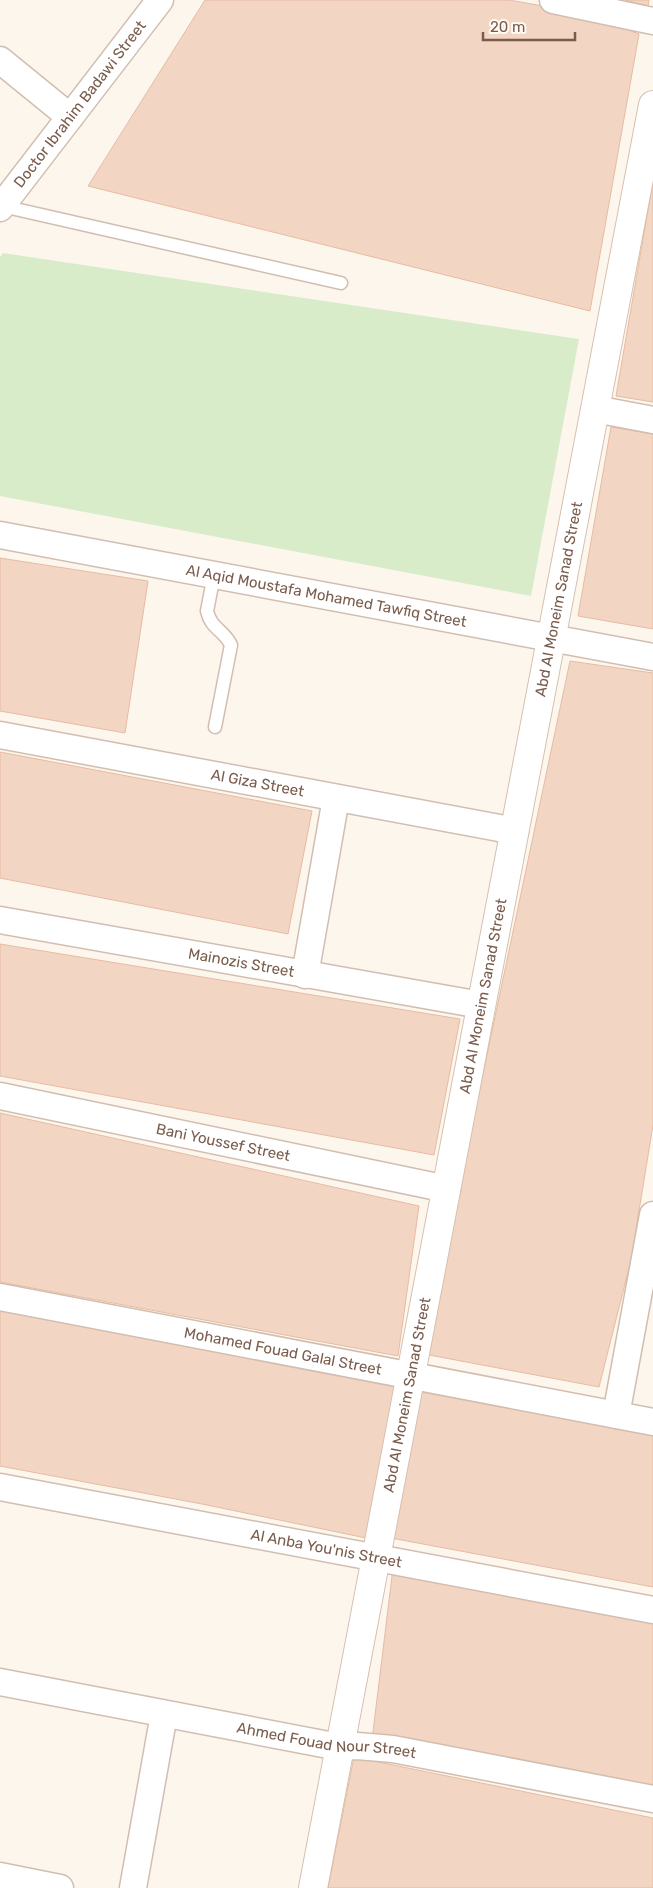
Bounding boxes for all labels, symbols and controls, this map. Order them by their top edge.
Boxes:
scale bar [483,10,576,42]
street label: Doctor Ibrahim Badawi Street [10,17,150,191]
text: 20 m [490,18,525,36]
street label: Abd Al Moneim Sanad Street [531,500,586,698]
street label: Al Aqid Moustafa Mohamed Tawfiq Street [185,561,468,631]
street label: Al Giza Street [210,766,306,801]
street label: Abd Al Moneim Sanad Street [456,897,511,1095]
street label: Mainozis Street [187,944,296,981]
street label: Bani Youssef Street [155,1120,292,1165]
street label: Abd Al Moneim Sanad Street [380,1296,434,1494]
street label: Mohamed Fouad Galal Street [183,1323,383,1379]
street label: Al Anba You'nis Street [249,1525,403,1572]
street label: Ahmed Fouad Nour Street [235,1719,418,1762]

